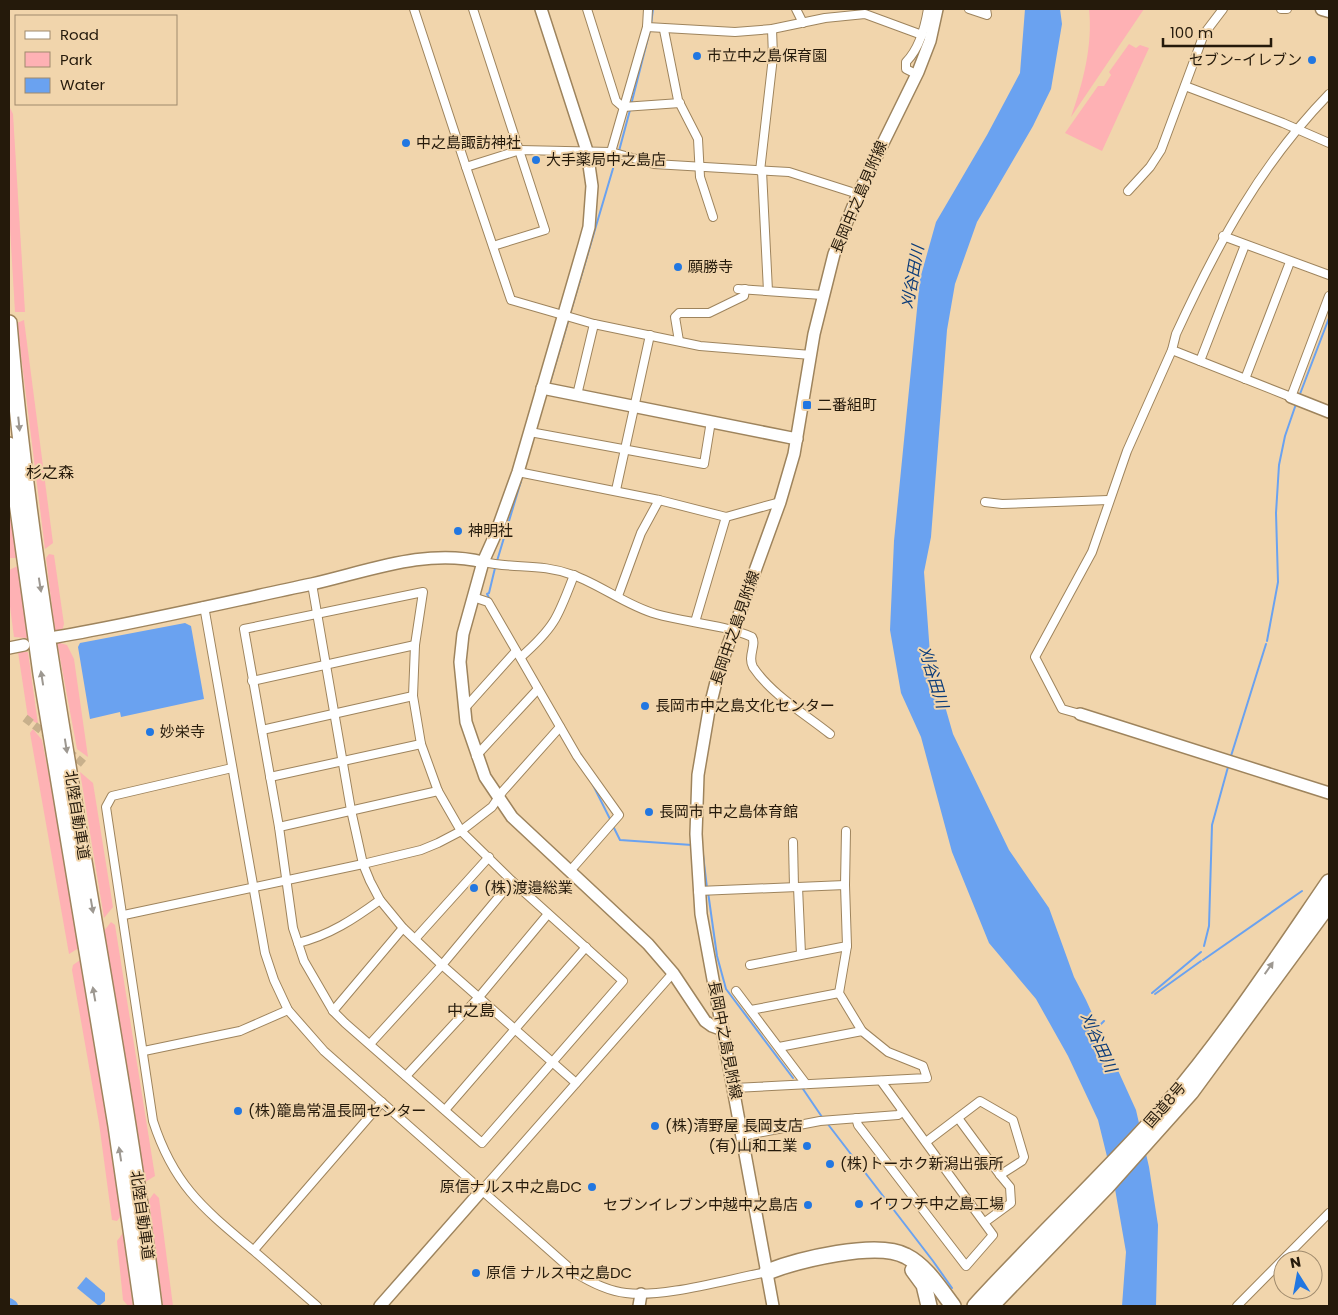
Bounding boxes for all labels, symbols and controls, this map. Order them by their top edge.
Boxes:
legend [15,15,178,105]
scale bar [1163,15,1270,47]
text: 100 m [1170,22,1213,43]
text: Road [60,24,99,45]
place label: 市立中之島保育園 [707,45,827,66]
text: Park [60,49,92,70]
place label: セブン-イレブン [1189,49,1302,70]
marker: 市立中之島保育園 [691,50,703,62]
marker: セブン-イレブン [1306,54,1318,66]
text: Water [60,74,106,95]
place label: 中之島諏訪神社 [416,132,521,153]
marker: 中之島諏訪神社 [400,137,412,149]
street label: 長岡中之島見附線 [825,137,892,256]
place label: 大手薬局中之島店 [546,149,666,170]
marker: 大手薬局中之島店 [530,154,542,166]
water label: 刈谷田川 [896,242,930,311]
place label: 願勝寺 [688,256,733,277]
marker: 願勝寺 [672,261,684,273]
place label: 二番組町 [817,394,877,415]
marker: 二番組町 [801,399,813,411]
one-way arrow [16,416,24,432]
district label: 杉之森 [26,461,74,484]
place label: 神明社 [468,520,513,541]
marker: 神明社 [452,525,464,537]
street label: 長岡中之島見附線 [705,568,764,688]
one-way arrow [36,578,44,594]
water label: 刈谷田川 [913,643,954,713]
one-way arrow [38,670,46,686]
place label: 長岡市中之島文化センター [655,695,835,716]
marker: 長岡市中之島文化センター [639,700,651,712]
place label: 妙栄寺 [160,721,205,742]
marker: 妙栄寺 [144,726,156,738]
one-way arrow [62,738,70,754]
street label: 北陸自動車道 [60,769,95,861]
place label: 長岡市 中之島体育館 [659,801,798,822]
marker: 長岡市 中之島体育館 [643,806,655,818]
place label: (株)渡邉総業 [484,877,573,898]
marker: (株)渡邉総業 [468,882,480,894]
one-way arrow [89,898,97,914]
one-way arrow [1264,961,1274,975]
street label: 長岡中之島見附線 [704,979,747,1101]
one-way arrow [90,985,98,1001]
district label: 中之島 [447,999,495,1022]
water label: 刈谷田川 [1075,1008,1123,1078]
street label: 国道8号 [1139,1077,1190,1132]
place label: (株)籠島常温長岡センター [248,1100,427,1121]
marker: (株)籠島常温長岡センター [232,1105,244,1117]
place label: (株)清野屋 長岡支店 [665,1115,803,1136]
marker: (株)清野屋 長岡支店 [649,1120,661,1132]
place label: (有)山和工業 [708,1135,797,1156]
marker: (有)山和工業 [801,1140,813,1152]
one-way arrow [116,1146,124,1162]
place label: (株)トーホク新潟出張所 [840,1153,1004,1174]
marker: (株)トーホク新潟出張所 [824,1158,836,1170]
street label: 北陸自動車道 [126,1169,159,1261]
place label: 原信ナルス中之島DC [440,1176,582,1197]
marker: 原信ナルス中之島DC [586,1181,598,1193]
place label: イワフチ中之島工場 [869,1193,1004,1214]
place label: セブンイレブン中越中之島店 [603,1194,798,1215]
marker: イワフチ中之島工場 [853,1198,865,1210]
marker: セブンイレブン中越中之島店 [802,1199,814,1211]
north arrow [1273,1250,1323,1300]
text: N [1288,1251,1303,1273]
place label: 原信 ナルス中之島DC [486,1262,632,1283]
marker: 原信 ナルス中之島DC [470,1267,482,1279]

